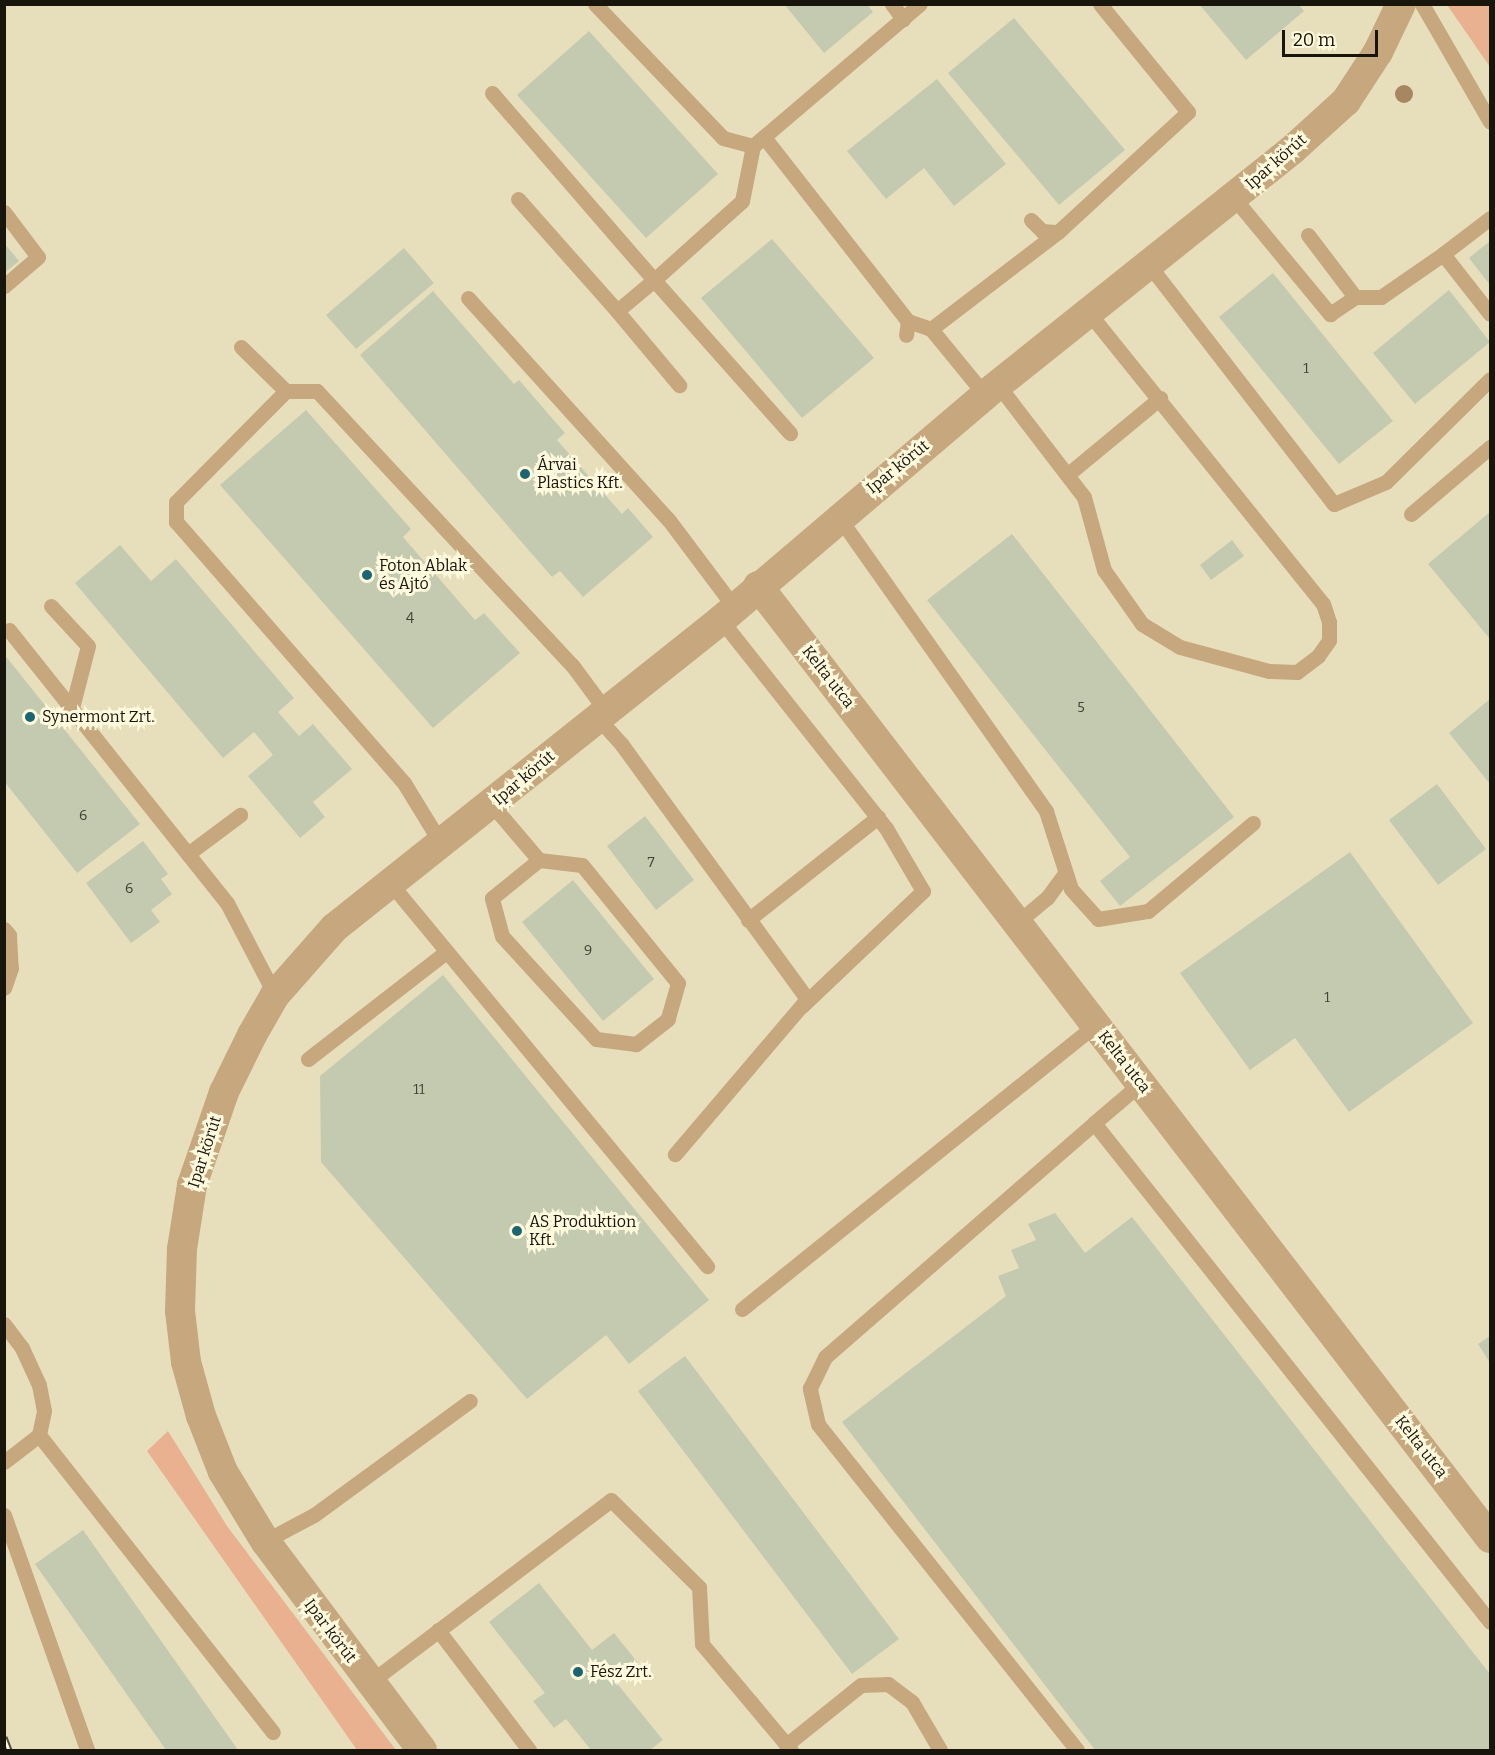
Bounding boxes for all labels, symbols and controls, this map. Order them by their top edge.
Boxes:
scale bar [1285,18,1381,56]
text: 20 m [1293,29,1335,51]
street label: Ipar körút [1242,130,1310,194]
house number: 1 [1303,361,1309,377]
street label: Ipar körút [863,436,933,498]
place label: Árvai Plastics Kft. [537,455,623,493]
marker: Árvai Plastics Kft. [518,467,532,481]
place label: Foton Ablak és Ajtó [379,556,467,594]
marker: Foton Ablak és Ajtó [360,568,374,582]
house number: 4 [406,611,414,627]
street label: Kelta utca [798,642,858,712]
house number: 5 [1077,700,1085,716]
place label: Synermont Zrt. [42,707,155,727]
marker: Synermont Zrt. [23,710,37,724]
street label: Ipar körút [489,747,559,809]
house number: 6 [79,808,87,824]
house number: 7 [647,855,655,871]
house number: 6 [125,881,133,897]
house number: 9 [584,943,592,959]
house number: 1 [1324,990,1330,1006]
street label: Kelta utca [1094,1027,1154,1097]
house number: 11 [413,1082,425,1098]
street label: Ipar körút [184,1114,226,1190]
place label: AS Produktion Kft. [529,1212,636,1250]
marker: AS Produktion Kft. [510,1224,524,1238]
street label: Kelta utca [1391,1412,1451,1482]
street label: Ipar körút [300,1595,360,1667]
place label: Fész Zrt. [590,1662,652,1682]
marker: Fész Zrt. [571,1665,585,1679]

